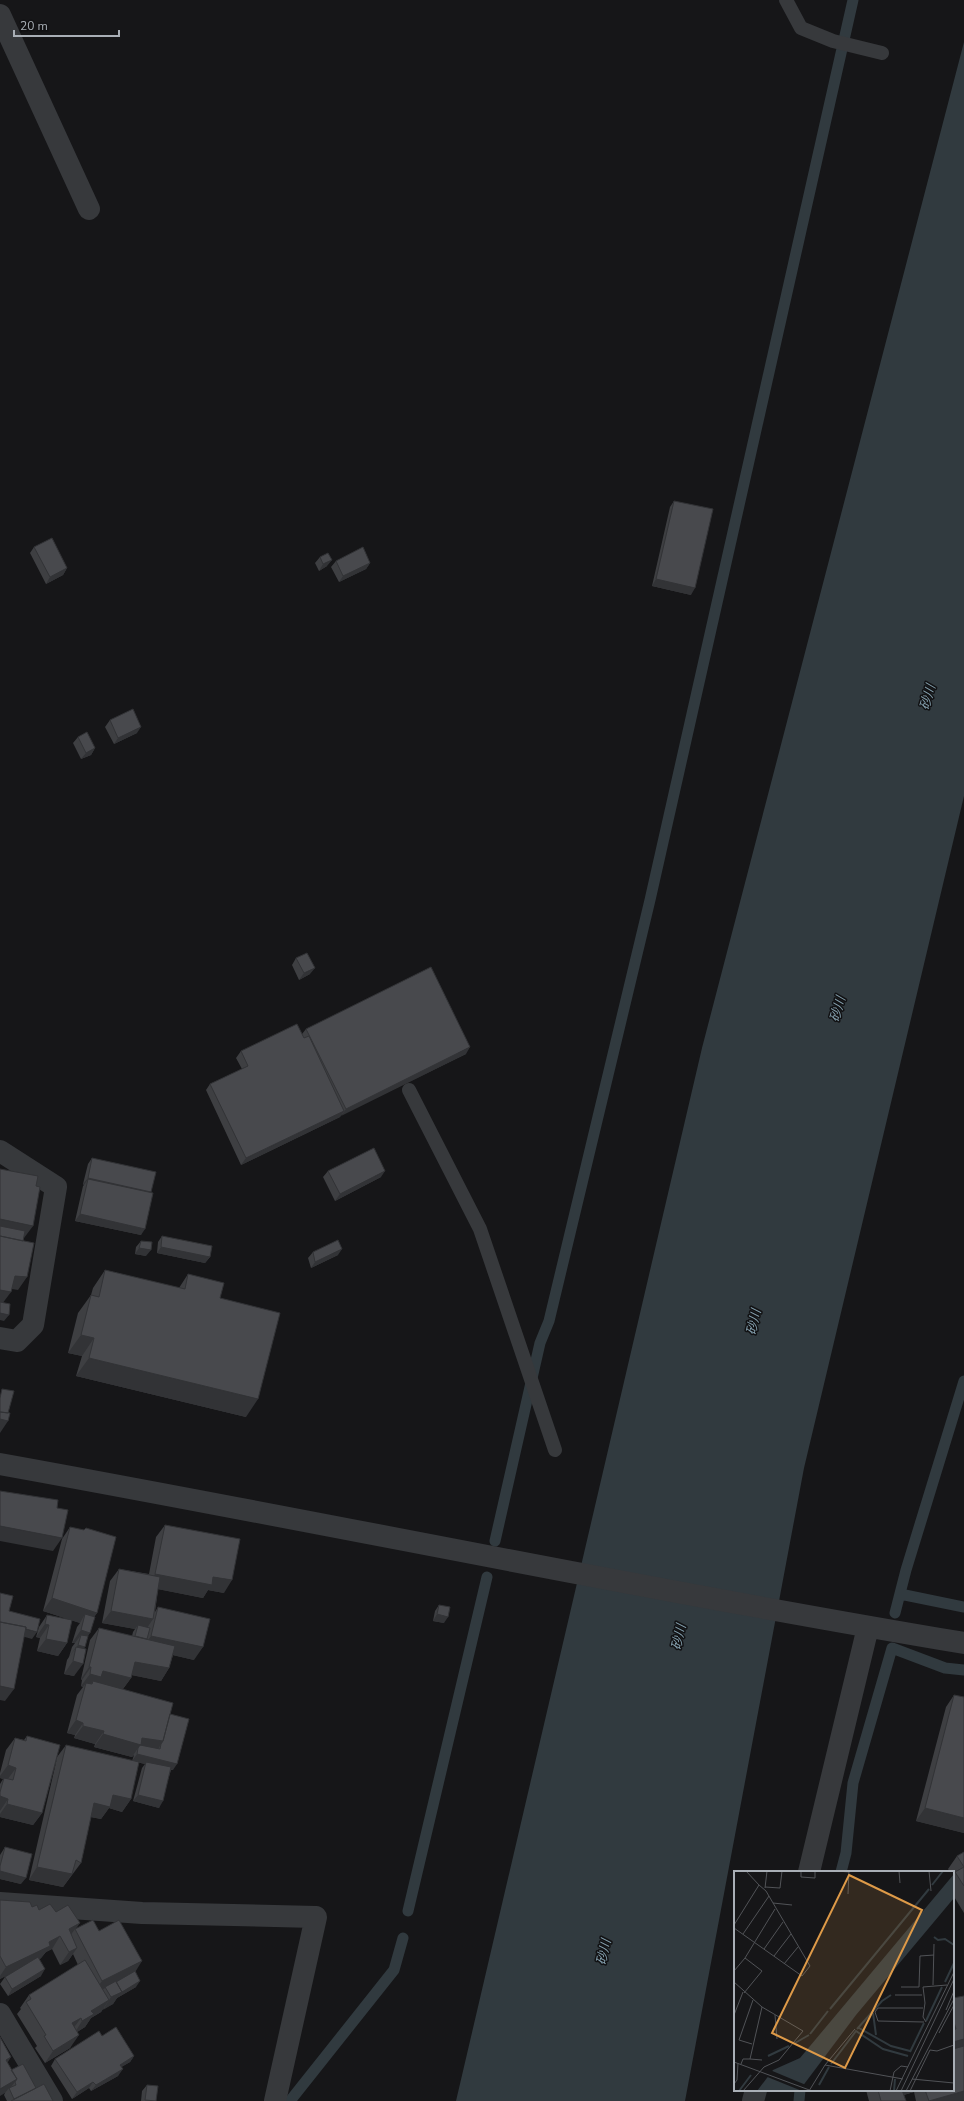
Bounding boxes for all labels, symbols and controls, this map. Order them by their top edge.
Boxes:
scale bar [14,12,119,38]
text: 20 m [20,18,48,34]
water label: 砂川 [916,680,941,712]
water label: 砂川 [826,992,851,1024]
water label: 砂川 [742,1306,766,1337]
water label: 砂川 [667,1621,691,1652]
inset map [734,1871,954,2091]
water label: 砂川 [592,1936,616,1967]

